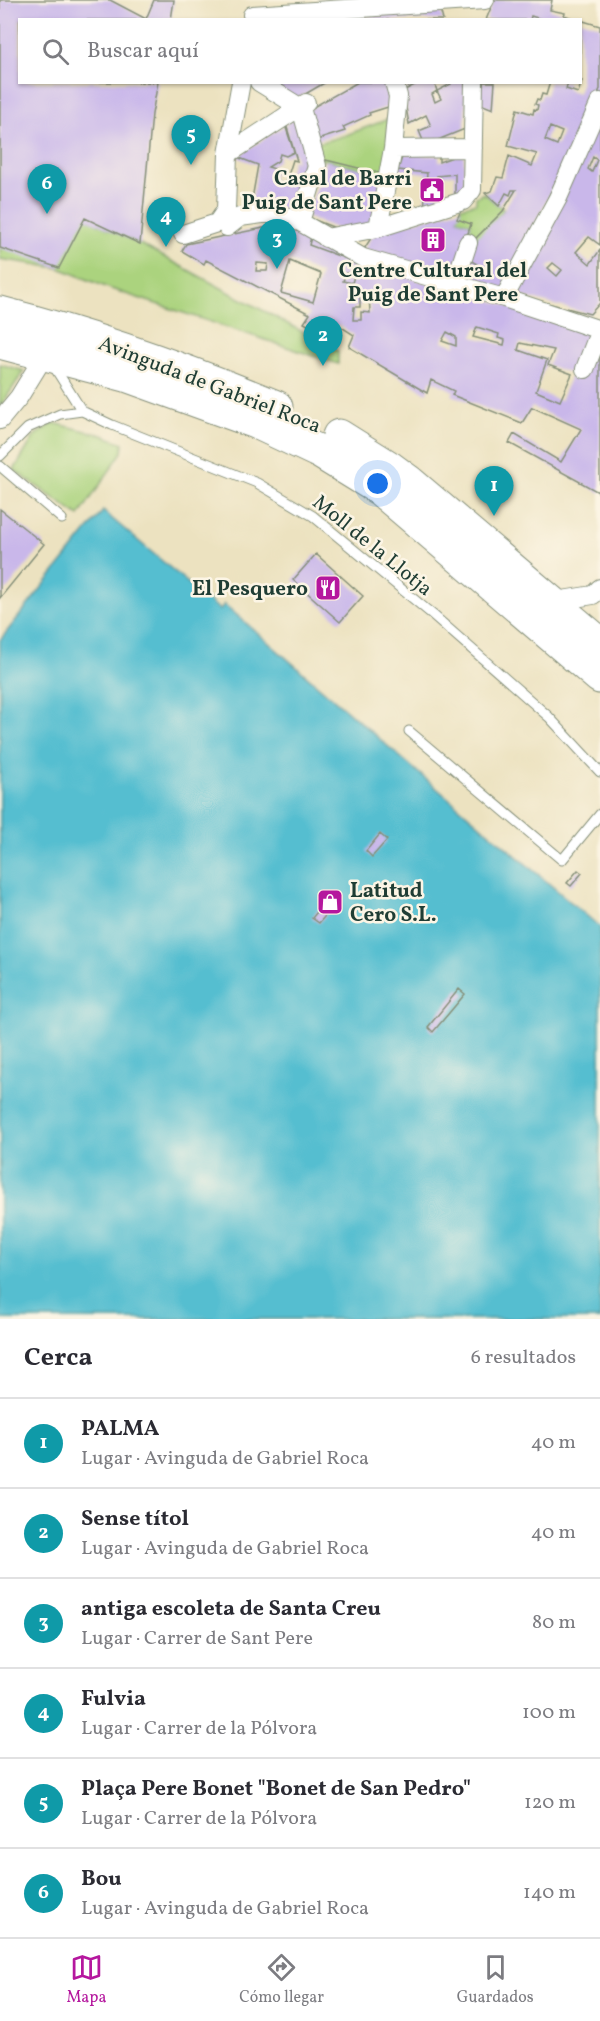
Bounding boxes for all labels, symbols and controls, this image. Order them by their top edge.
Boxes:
search box [18,18,582,84]
icon: search [39,35,72,68]
text: Buscar aquí [87,36,199,67]
pin: 5 [172,116,210,165]
pin: 6 [28,164,66,214]
place label: Casal de Barri Puig de Sant Pere [242,165,412,218]
public building icon: Casal de Barri Puig de Sant Pere [417,175,447,205]
pin: 4 [146,198,186,247]
pin: 3 [258,220,296,269]
building icon: Centre Cultural del Puig de Sant Pere [418,225,448,255]
place label: Centre Cultural del Puig de Sant Pere [339,257,527,310]
pin: 2 [304,316,342,366]
street label: Avinguda de Gabriel Roca [94,330,325,441]
pin: 1 [474,466,514,516]
your location [363,469,392,498]
street label: Moll de la Llotja [306,489,438,604]
restaurant icon: El Pesquero [313,573,343,603]
place label: El Pesquero [192,575,308,604]
place label: Latitud Cero S.L. [350,877,437,930]
shop icon: Latitud Cero S.L. [315,887,345,917]
text: Cerca [24,1340,93,1376]
text: 6 resultados [471,1344,576,1372]
text: PALMA [81,1414,160,1445]
text: 1 [39,1429,48,1457]
text: 40 m [531,1429,576,1457]
text: Lugar · Avinguda de Gabriel Roca [81,1445,369,1473]
text: Sense títol [81,1504,189,1535]
text: 2 [38,1519,49,1547]
text: 40 m [531,1519,576,1547]
text: Lugar · Avinguda de Gabriel Roca [81,1535,369,1563]
text: antiga escoleta de Santa Creu [81,1594,381,1625]
text: 3 [38,1609,49,1637]
text: 80 m [532,1609,576,1637]
text: Lugar · Carrer de Sant Pere [81,1625,313,1653]
text: Fulvia [81,1684,146,1715]
text: 4 [37,1699,50,1727]
text: 100 m [522,1699,576,1727]
text: Lugar · Carrer de la Pólvora [81,1715,317,1743]
text: Plaça Pere Bonet "Bonet de San Pedro" [81,1774,471,1805]
text: 5 [39,1789,48,1817]
text: 120 m [524,1789,576,1817]
text: Lugar · Carrer de la Pólvora [81,1805,317,1833]
text: Bou [81,1864,122,1895]
text: 6 [38,1879,49,1907]
text: 140 m [523,1879,576,1907]
text: Lugar · Avinguda de Gabriel Roca [81,1895,369,1923]
tab: Mapa [66,1951,106,2009]
tab: Cómo llegar [239,1951,324,2009]
tab: Guardados [457,1951,534,2009]

